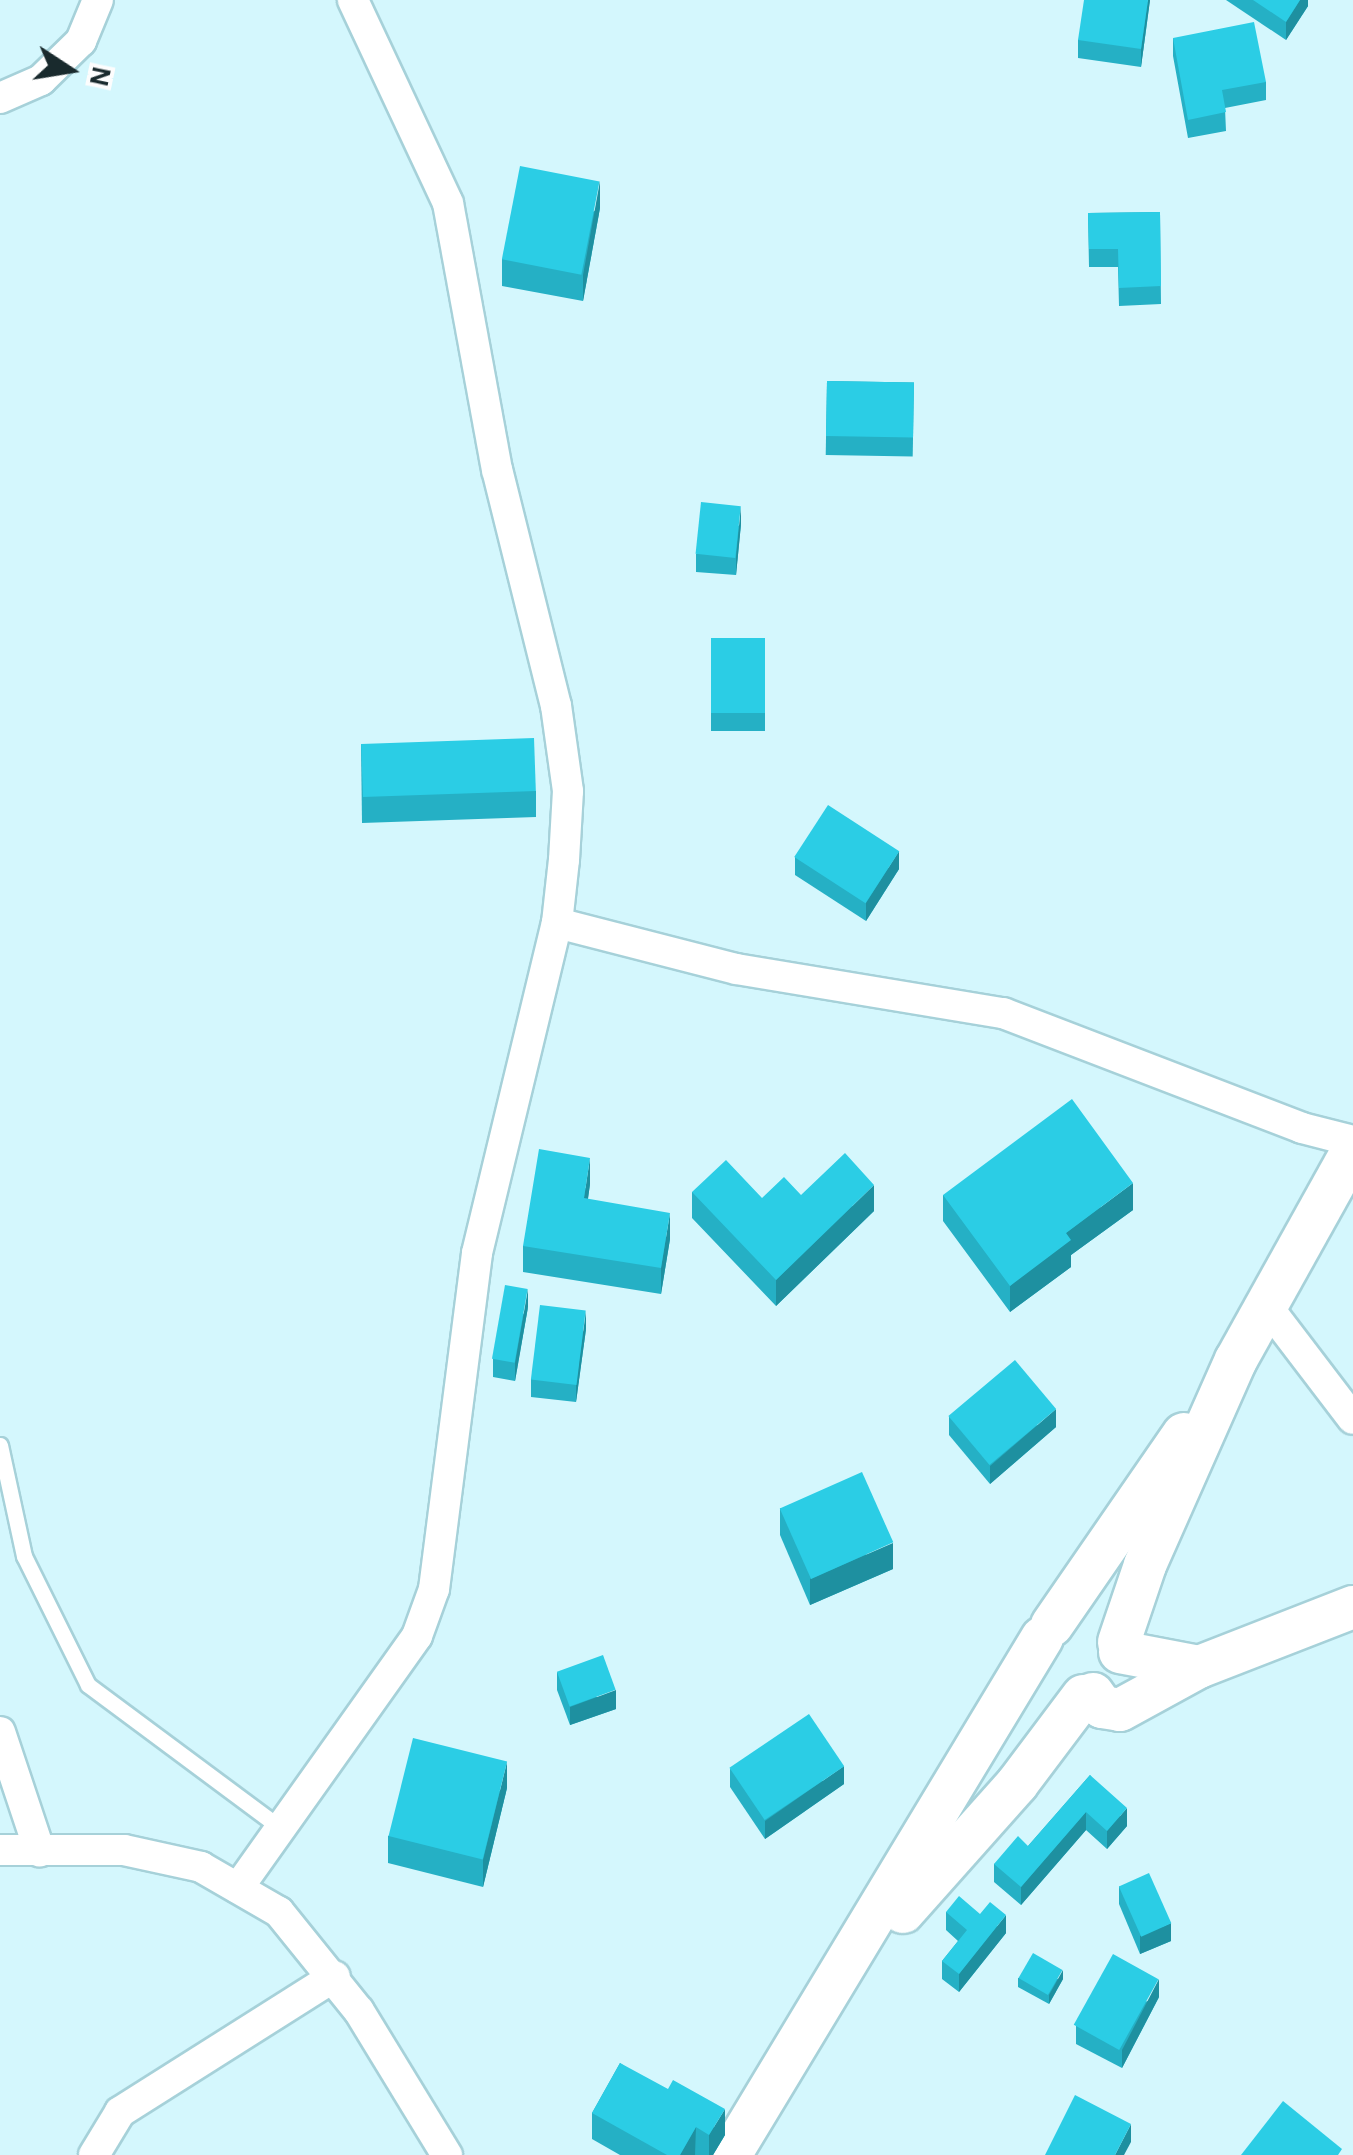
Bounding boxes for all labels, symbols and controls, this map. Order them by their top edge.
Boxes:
north arrow [20,20,120,120]
text: N [84,64,115,89]

